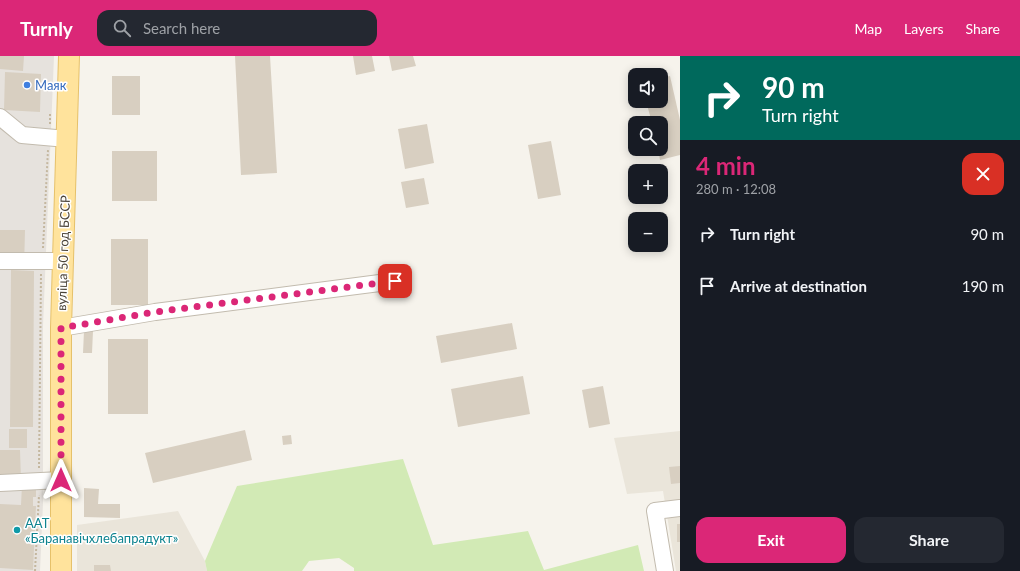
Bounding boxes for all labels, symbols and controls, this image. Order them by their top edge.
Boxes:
search box [97,10,377,46]
text: Turnly [20,17,73,40]
icon: search [111,17,133,39]
text: Search here [143,19,220,37]
text: Map [854,20,882,37]
text: Layers [904,20,944,37]
text: Share [966,20,1000,37]
map controls [628,68,668,252]
button: sound [628,68,668,108]
text: 90 m [762,70,825,104]
icon: right [696,72,748,124]
place label: Маяк [35,77,67,93]
marker: Маяк [22,80,32,90]
text: Turn right [762,104,839,126]
button: search [628,116,668,156]
text: 4 min [696,151,756,180]
button: close [962,153,1004,195]
button: + [628,164,668,204]
text: 280 m · 12:08 [696,181,776,197]
street label: вуліца 50 год БССР [53,195,73,311]
button: − [628,212,668,252]
icon: right [696,223,718,245]
text: Turn right [730,225,795,243]
text: 90 m [970,225,1004,243]
pin [378,264,412,298]
icon: arrive [384,270,406,292]
icon: arrive [696,275,718,297]
text: Arrive at destination [730,277,867,295]
text: 190 m [962,277,1004,295]
position arrow [40,459,82,501]
place label: ААТ «Баранавічхлебапрадукт» [25,515,178,546]
button: Exit [696,517,846,563]
button: Share [854,517,1004,563]
marker: ААТ «Баранавічхлебапрадукт» [12,525,22,535]

